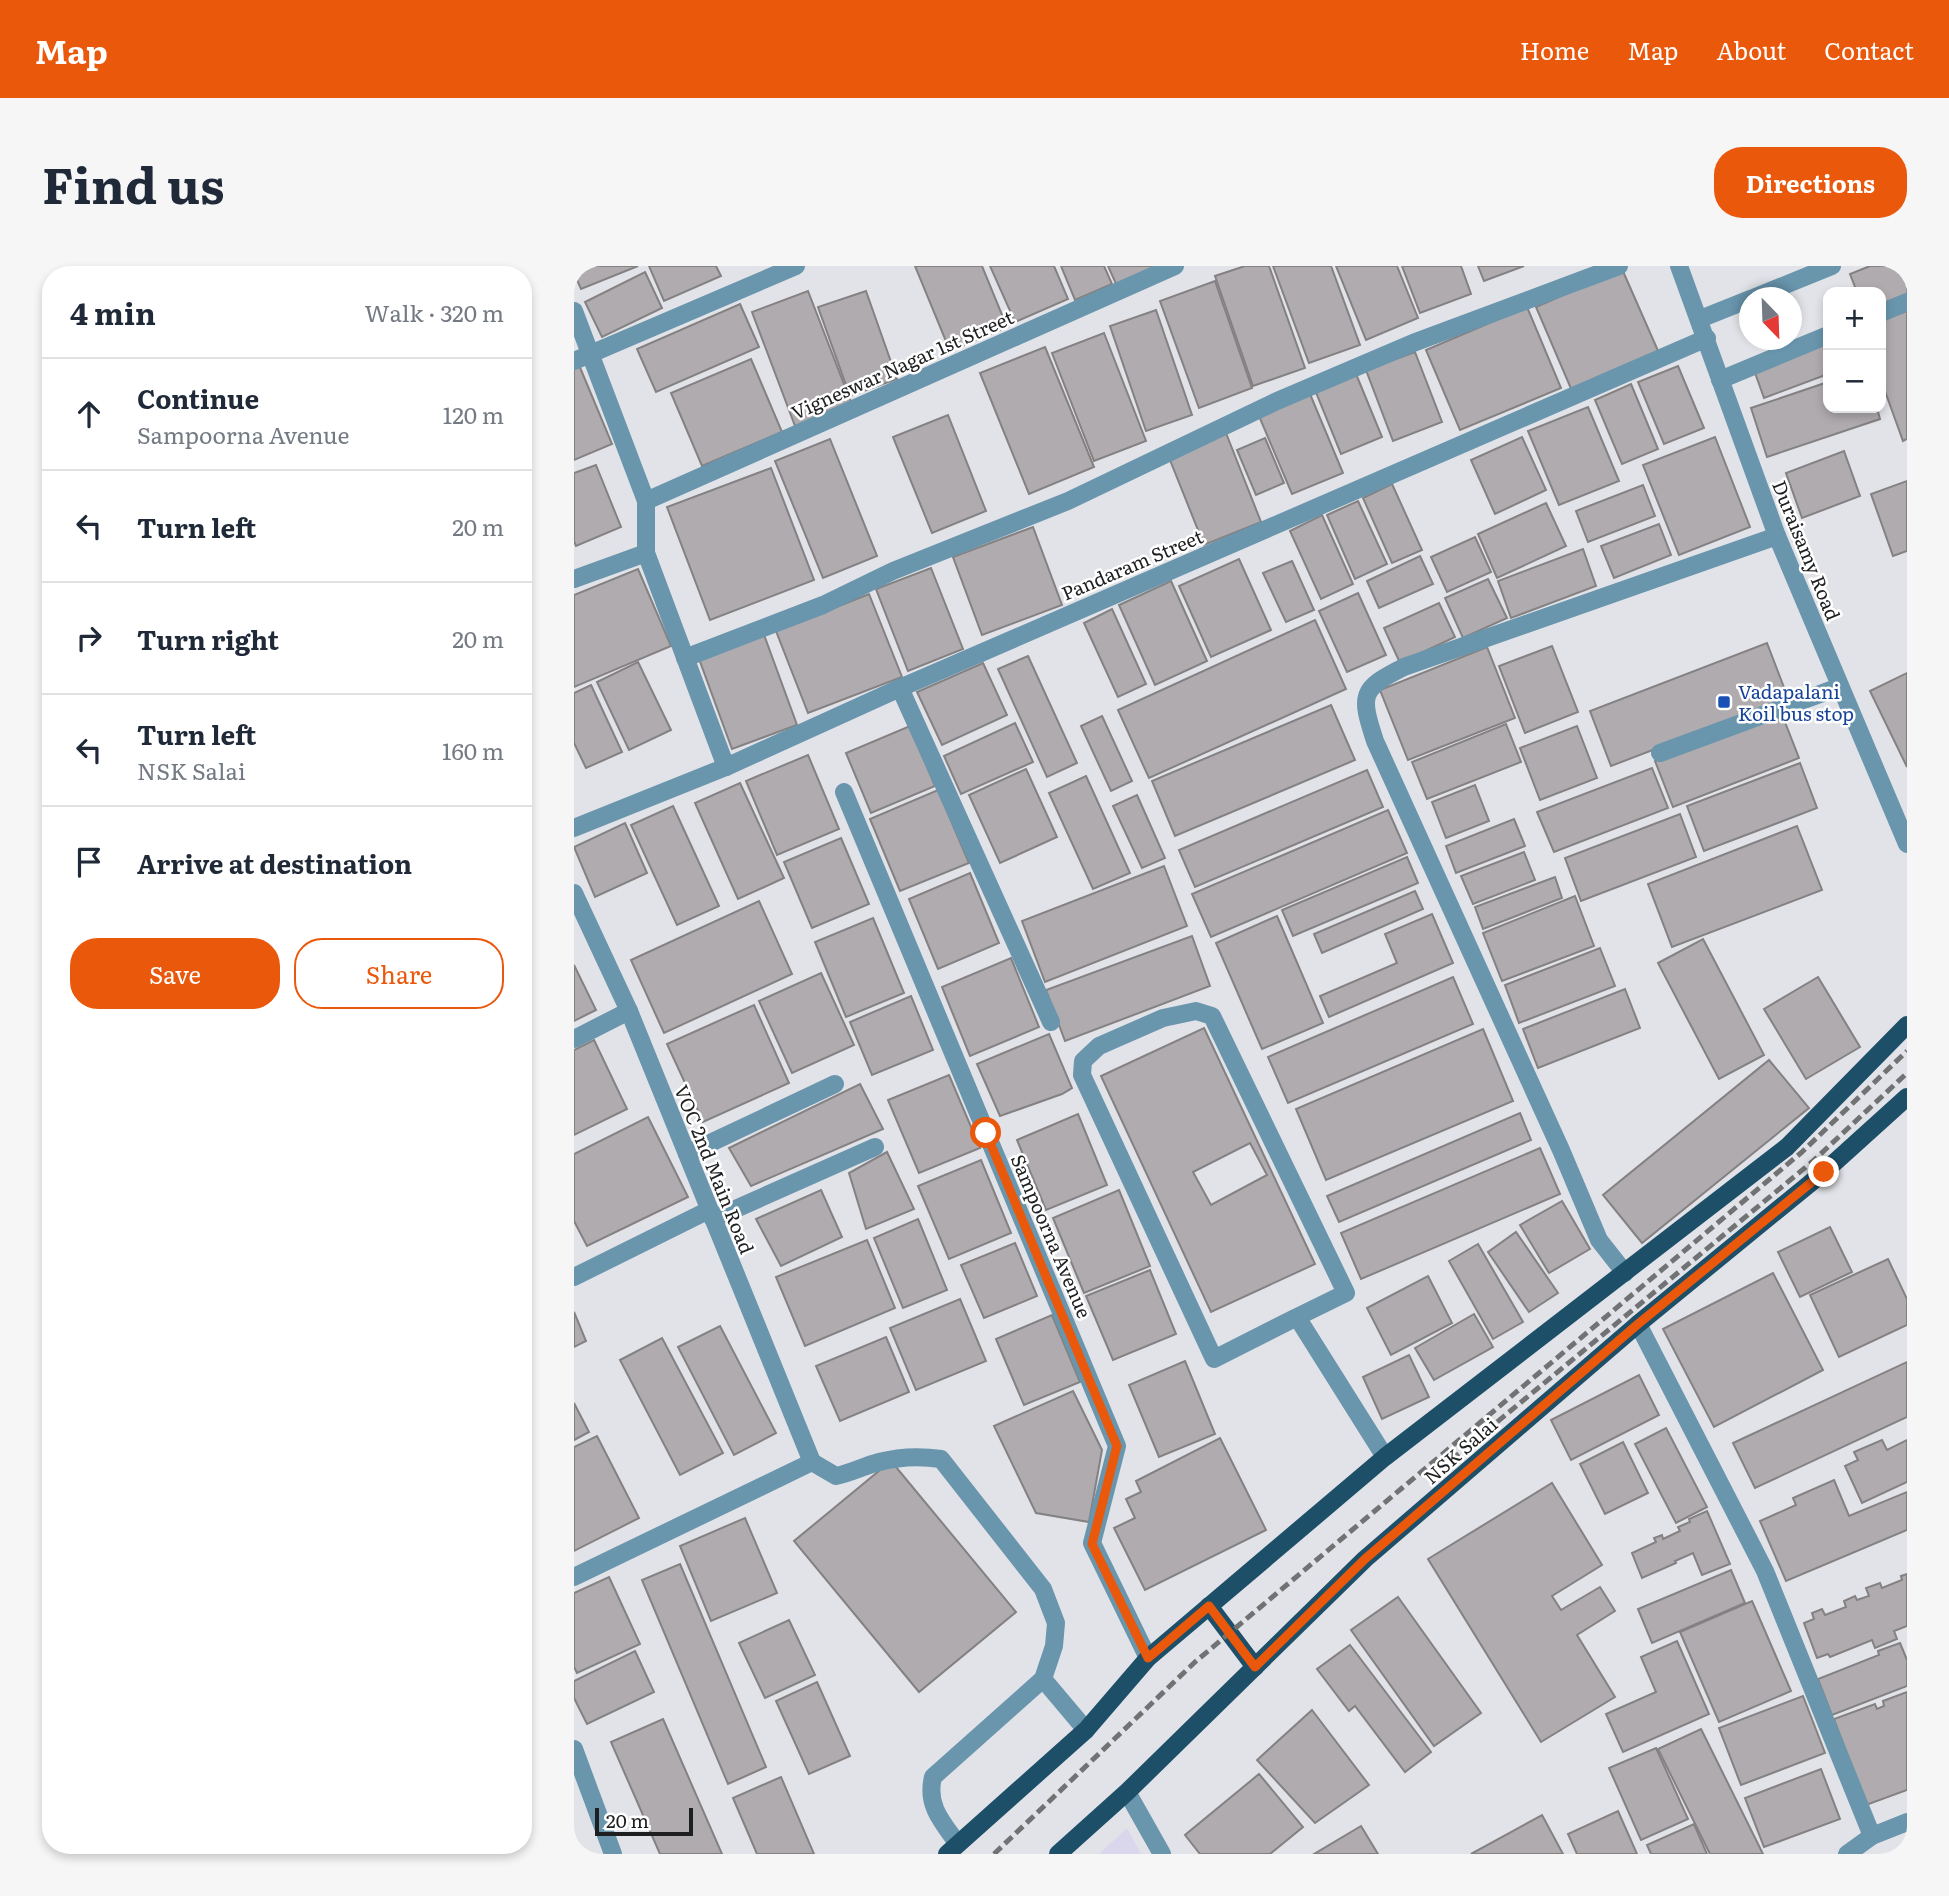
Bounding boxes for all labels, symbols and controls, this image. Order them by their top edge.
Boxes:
text: Map [35,25,108,74]
text: Home [1520,32,1589,67]
text: Map [1627,32,1678,67]
text: About [1716,32,1786,67]
text: Contact [1824,32,1914,67]
text: Find us [42,146,225,219]
button: Directions [1714,147,1907,218]
north arrow [1739,287,1802,350]
map controls [1823,287,1886,413]
button: + [1823,287,1886,350]
text: 4 min [70,290,156,334]
text: Walk · 320 m [365,295,504,329]
street label: Vigneswar Nagar 1st Street [786,302,1018,426]
button: − [1823,350,1886,413]
text: Continue [137,378,259,417]
icon: ahead [70,395,108,433]
text: 120 m [443,397,504,431]
text: Sampoorna Avenue [137,417,350,451]
street label: Duraisamy Road [1766,476,1848,625]
icon: left [70,507,108,545]
text: Turn left [137,507,256,546]
text: 20 m [452,509,504,543]
street label: Pandaram Street [1057,521,1207,606]
icon: right [70,619,108,657]
text: Turn right [137,619,279,658]
text: 20 m [452,621,504,655]
place label: Vadapalani Koil bus stop [1738,677,1854,727]
marker: Vadapalani Koil bus stop [1716,694,1732,710]
text: Turn left [137,714,256,753]
icon: left [70,731,108,769]
text: 160 m [442,733,504,767]
text: NSK Salai [137,753,246,787]
icon: arrive [70,843,108,881]
text: Arrive at destination [137,843,412,882]
button: Save [70,938,280,1009]
button: Share [294,938,504,1009]
street label: VOC 2nd Main Road [668,1080,762,1258]
route start [970,1117,1001,1148]
street label: Sampoorna Avenue [1005,1150,1099,1322]
route end [1808,1156,1839,1187]
street label: NSK Salai [1417,1410,1503,1490]
scale bar [595,1805,693,1837]
text: 20 m [606,1806,649,1834]

